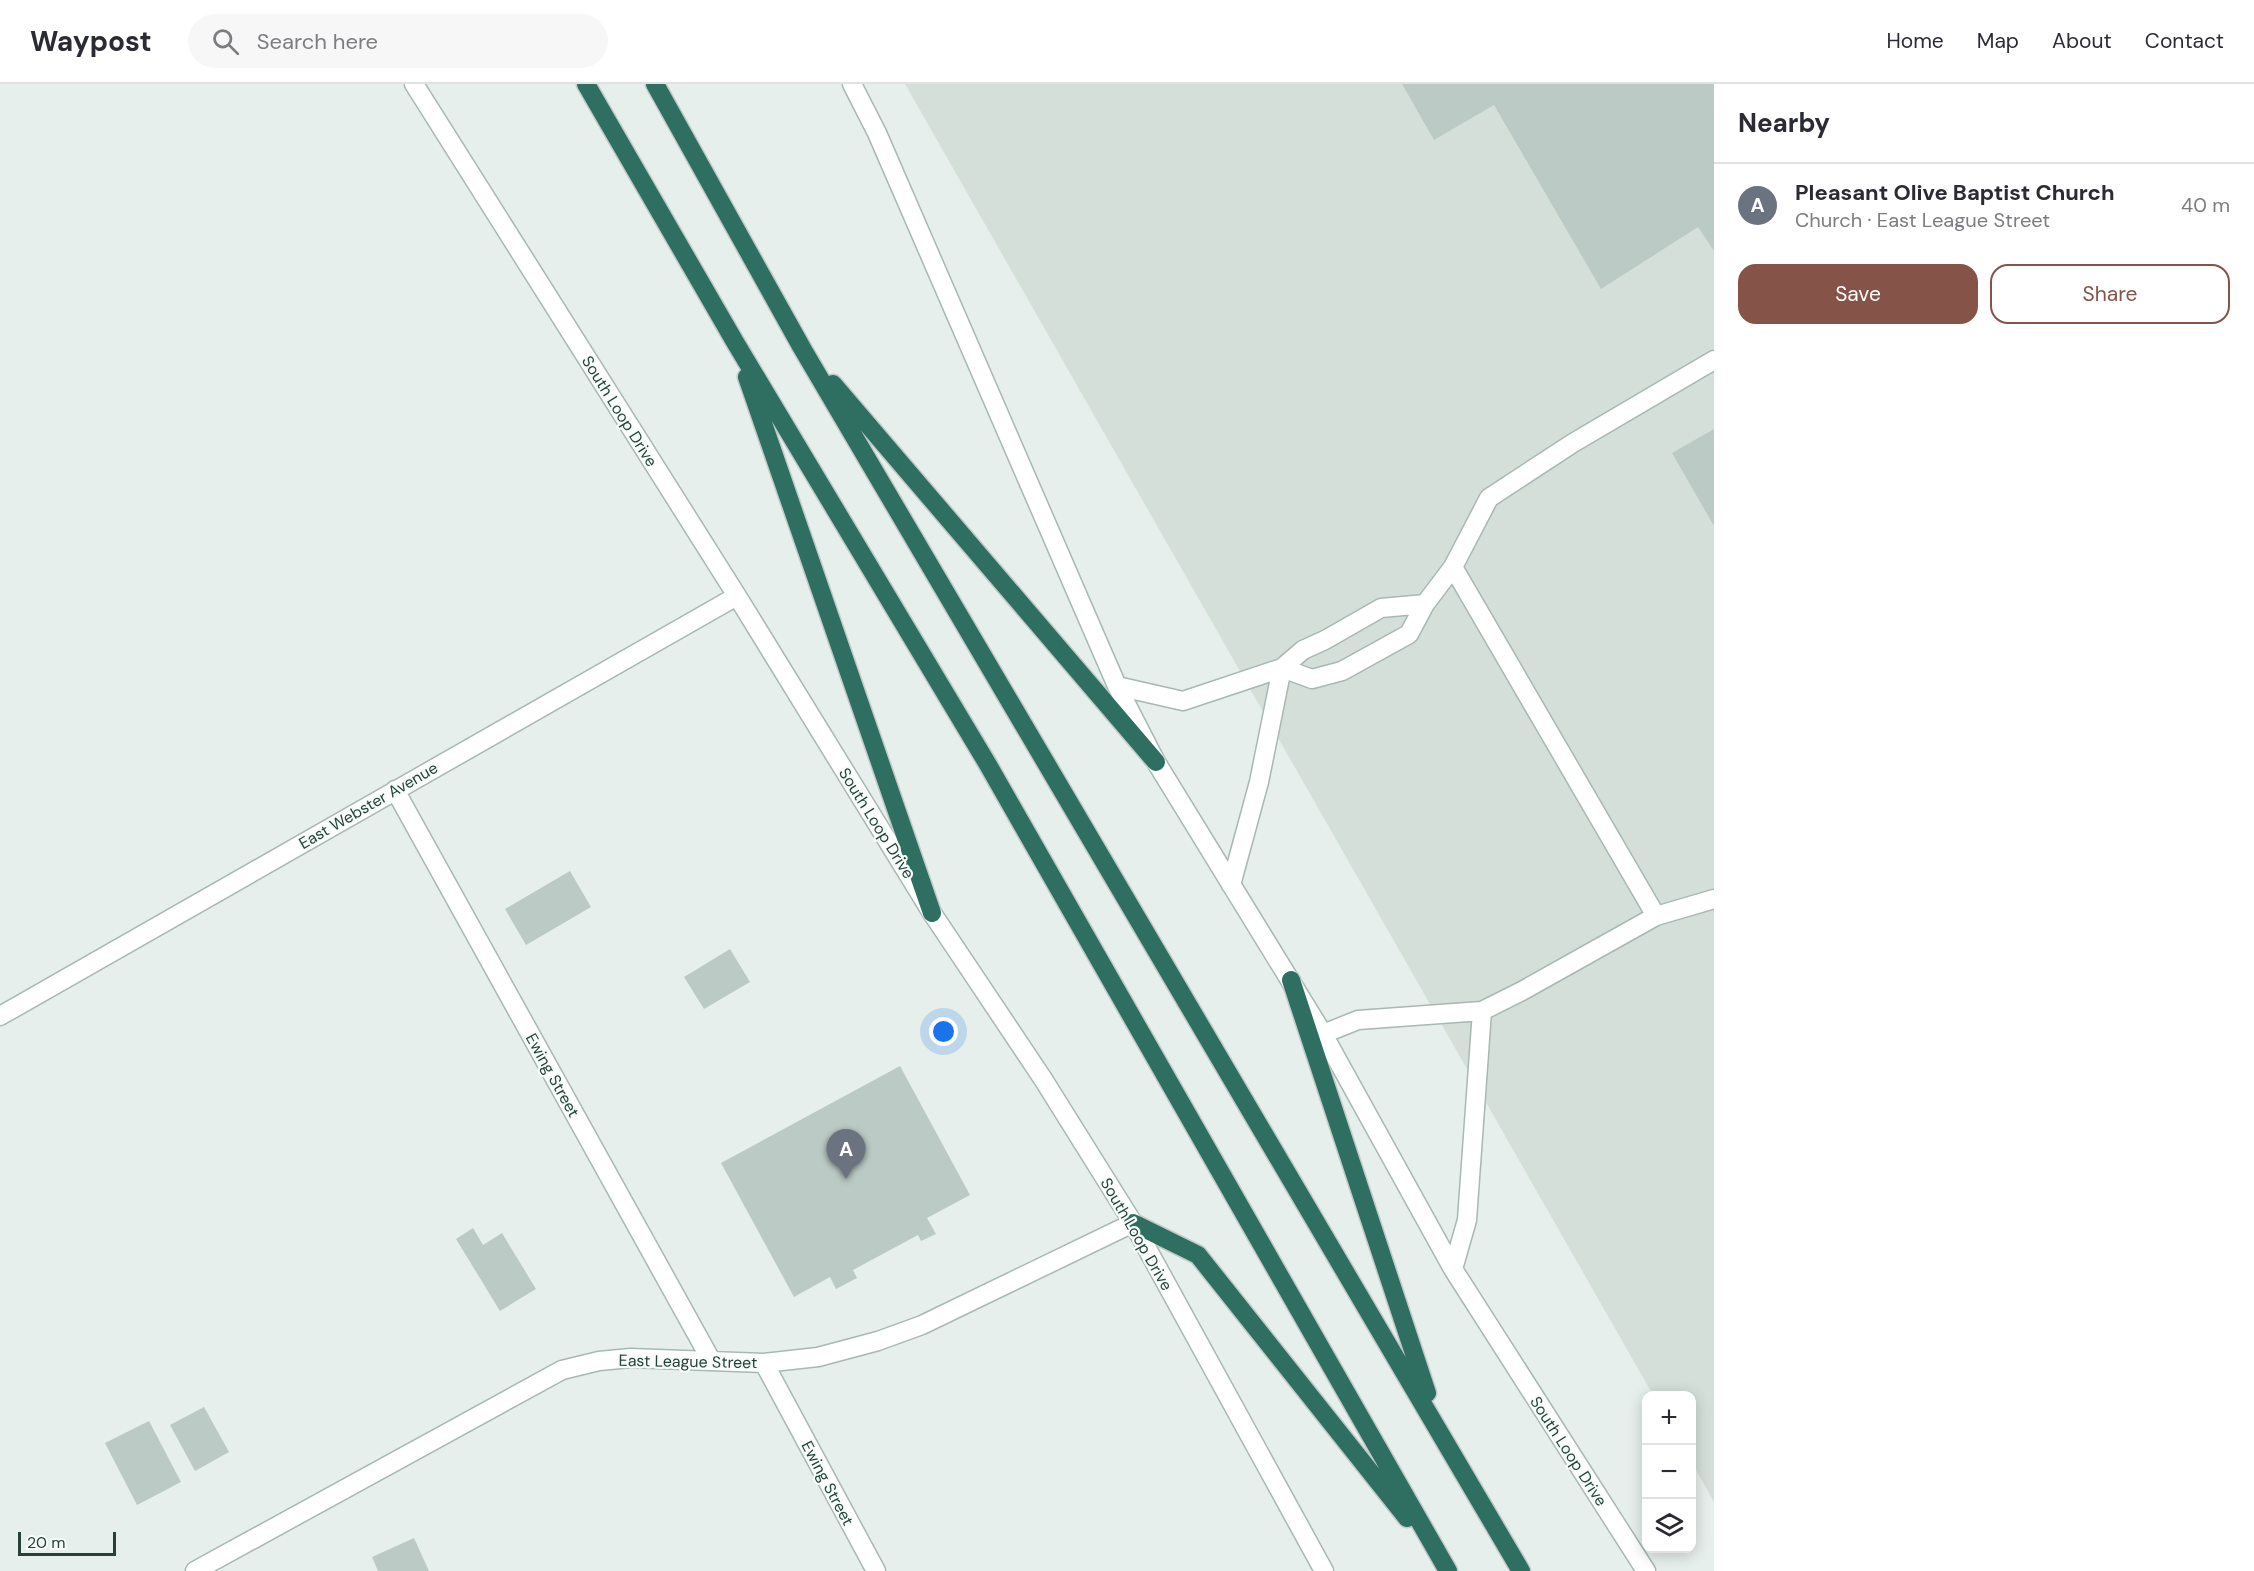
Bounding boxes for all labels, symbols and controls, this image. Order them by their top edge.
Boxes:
search box [188,14,608,68]
text: Waypost [30,23,152,60]
icon: search [209,25,242,58]
text: Search here [257,27,378,56]
text: Home [1886,27,1944,55]
text: Map [1977,27,2019,55]
text: About [2052,27,2112,55]
text: Contact [2145,27,2224,55]
text: Nearby [1738,106,1830,140]
text: Pleasant Olive Baptist Church [1795,178,2115,207]
text: A [1750,192,1765,218]
text: 40 m [2181,192,2230,218]
text: Church · East League Street [1795,207,2050,233]
button: Save [1738,264,1978,324]
button: Share [1990,264,2230,324]
street label: South Loop Drive [577,352,662,471]
street label: East Webster Avenue [295,757,442,854]
street label: South Loop Drive [834,764,919,883]
your location [929,1017,958,1046]
street label: Ewing Street [521,1030,584,1121]
pin: A [826,1130,866,1179]
street label: South Loop Drive [1096,1174,1177,1294]
street label: East League Street [619,1350,757,1373]
map controls [1642,1391,1696,1553]
button: + [1642,1391,1696,1445]
street label: South Loop Drive [1525,1392,1612,1510]
street label: Ewing Street [797,1437,859,1529]
button: − [1642,1445,1696,1499]
button: layers [1642,1499,1696,1553]
scale bar [18,1529,116,1556]
text: 20 m [27,1532,66,1553]

